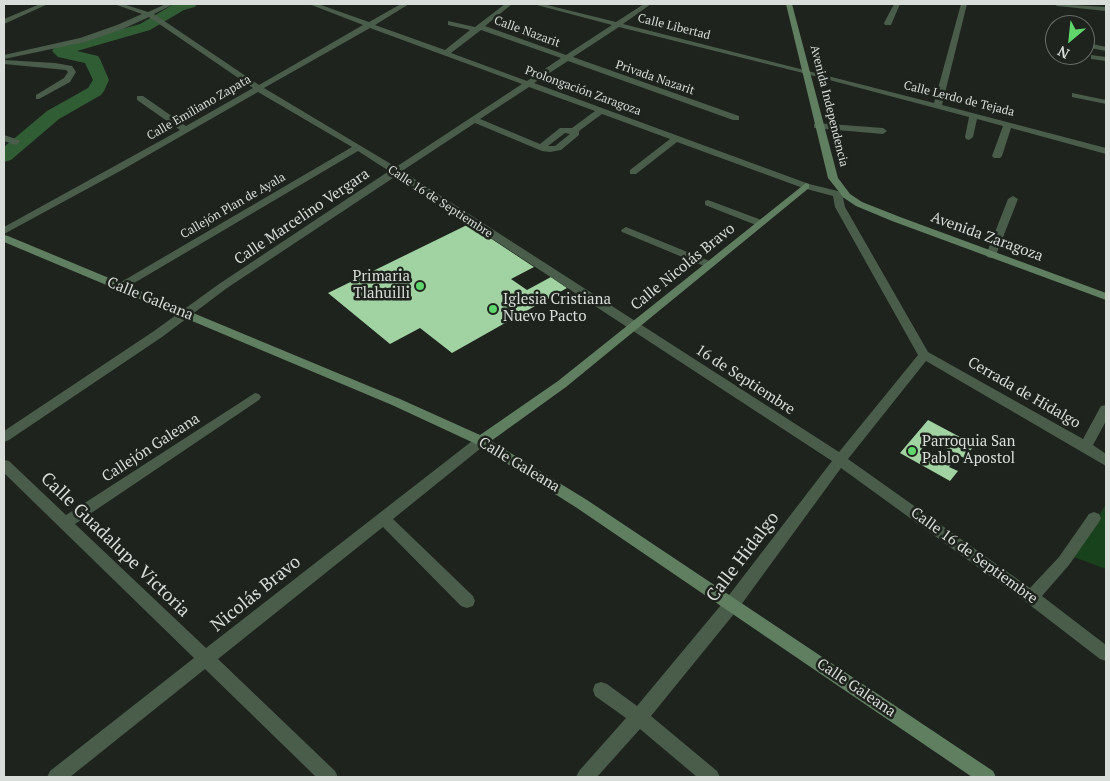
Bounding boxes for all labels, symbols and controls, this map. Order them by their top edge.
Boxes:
street label: Calle Libertad [636,11,712,43]
street label: Calle Nazarit [492,13,562,51]
north arrow [1045,15,1095,65]
text: N [1054,42,1072,64]
street label: Avenida Independencia [807,44,851,168]
street label: Privada Nazarit [614,58,696,98]
street label: Prolongación Zaragoza [523,63,643,119]
street label: Calle Emiliano Zapata [144,72,254,144]
street label: Calle Lerdo de Tejada [902,78,1016,120]
street label: Calle 16 de Septiembre [385,163,495,241]
street label: Calle Marcelino Vergara [231,165,373,269]
street label: Callejón Plan de Ayala [178,170,288,242]
street label: Avenida Zaragoza [928,208,1046,266]
street label: Calle Nicolás Bravo [627,220,739,314]
place label: Primaria Tlahuilli [352,268,410,303]
street label: Calle Galeana [104,274,196,324]
marker: Primaria Tlahuilli [414,280,426,292]
place label: Iglesia Cristiana Nuevo Pacto [503,291,611,326]
marker: Iglesia Cristiana Nuevo Pacto [487,303,499,315]
street label: 16 de Septiembre [692,341,798,419]
street label: Cerrada de Hidalgo [964,353,1084,433]
street label: Callejón Galeana [99,410,203,486]
place label: Parroquia San Pablo Apostol [922,433,1015,468]
street label: Calle Galeana [475,434,563,496]
marker: Parroquia San Pablo Apostol [906,445,918,457]
street label: Calle Guadalupe Victoria [36,468,194,622]
street label: Calle 16 de Septiembre [907,504,1041,608]
street label: Calle Hidalgo [702,508,784,606]
street label: Nicolás Bravo [207,551,305,637]
street label: Calle Galeana [813,655,899,721]

